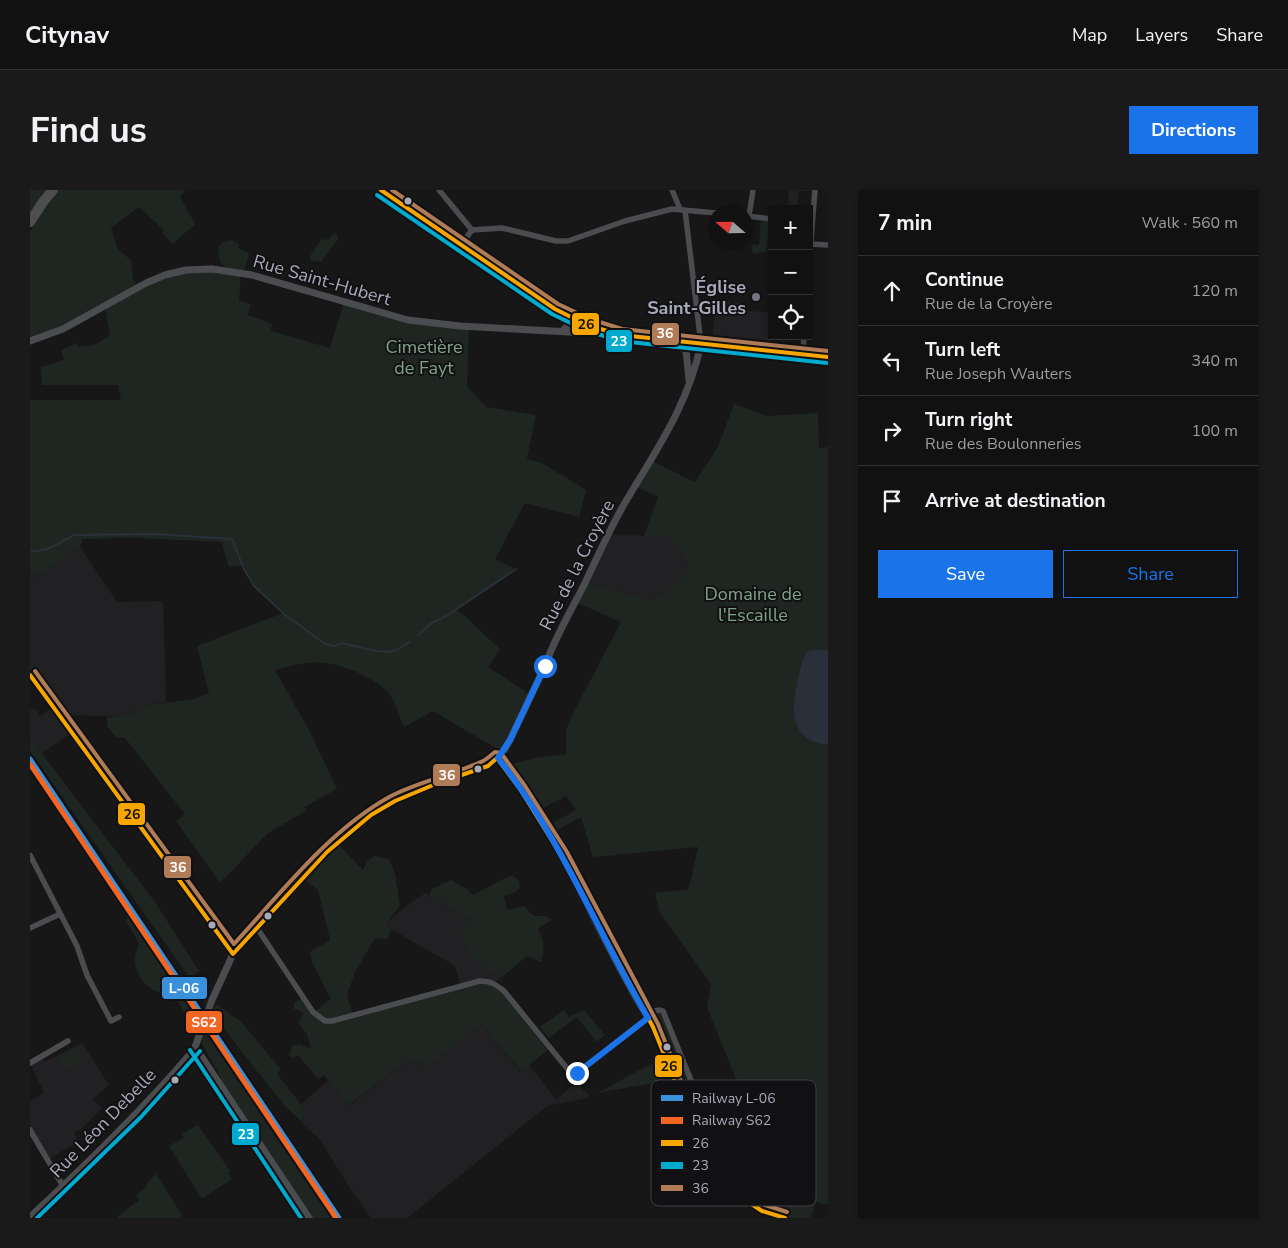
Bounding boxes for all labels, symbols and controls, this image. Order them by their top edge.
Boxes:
text: Citynav [25,19,109,51]
text: Map [1072,23,1107,47]
text: Layers [1135,23,1188,47]
text: Share [1216,23,1263,47]
button: Directions [1129,106,1258,154]
text: Find us [30,107,147,154]
unlabelled marker [403,196,413,206]
north arrow [708,205,753,250]
map controls [768,205,813,340]
button: + [768,205,813,250]
text: 7 min [878,209,932,237]
text: Walk · 560 m [1142,212,1238,234]
street label: Rue Saint-Hubert [250,249,394,311]
button: − [768,250,813,295]
text: Continue [925,267,1004,293]
place label: Église Saint-Gilles [647,275,746,320]
icon: ahead [878,277,906,305]
text: 120 m [1191,280,1238,302]
marker: Église Saint-Gilles [750,291,762,303]
text: Rue de la Croyère [925,293,1053,315]
button: locate [768,295,813,340]
line badge: 26 [571,312,600,336]
text: 26 [578,315,594,334]
line badge: 36 [651,322,680,346]
text: 36 [657,324,673,343]
line badge: 23 [605,329,633,353]
text: 23 [611,332,627,351]
park label: Cimetière de Fayt [385,335,463,380]
text: Turn left [925,337,1000,363]
icon: left [878,347,906,375]
text: 340 m [1191,350,1238,372]
text: Rue Joseph Wauters [925,363,1072,385]
text: Turn right [925,407,1012,433]
icon: right [878,417,906,445]
text: 100 m [1191,420,1238,442]
text: Rue des Boulonneries [925,433,1082,455]
icon: arrive [878,487,906,515]
text: Arrive at destination [925,488,1106,514]
street label: Rue de la Croyère [534,496,620,634]
button: Save [878,550,1053,598]
button: Share [1063,550,1238,598]
park label: Domaine de l'Escaille [705,582,801,627]
route start [534,655,557,678]
line badge: 36 [432,763,461,787]
unlabelled marker [473,764,483,774]
text: 36 [439,766,455,785]
line badge: 26 [117,802,146,826]
text: 26 [124,805,140,824]
line badge: 36 [163,855,192,879]
text: 36 [170,858,186,877]
unlabelled marker [263,911,273,921]
unlabelled marker [207,920,217,930]
line badge: L-06 [161,976,208,1000]
text: L-06 [169,979,199,998]
line badge: S62 [185,1010,223,1034]
text: S62 [191,1013,217,1032]
unlabelled marker [662,1042,672,1052]
line badge: 26 [654,1054,683,1078]
text: 26 [661,1057,677,1076]
route end [566,1062,589,1085]
street label: Rue Léon Debelle [44,1063,162,1183]
unlabelled marker [170,1075,180,1085]
legend [651,1080,816,1206]
text: Railway L-06 [692,1089,776,1108]
text: Railway S62 [692,1111,771,1130]
line badge: 23 [231,1122,260,1146]
text: 23 [238,1125,254,1144]
text: 26 [692,1134,709,1153]
text: 23 [692,1156,709,1175]
text: 36 [692,1179,709,1198]

